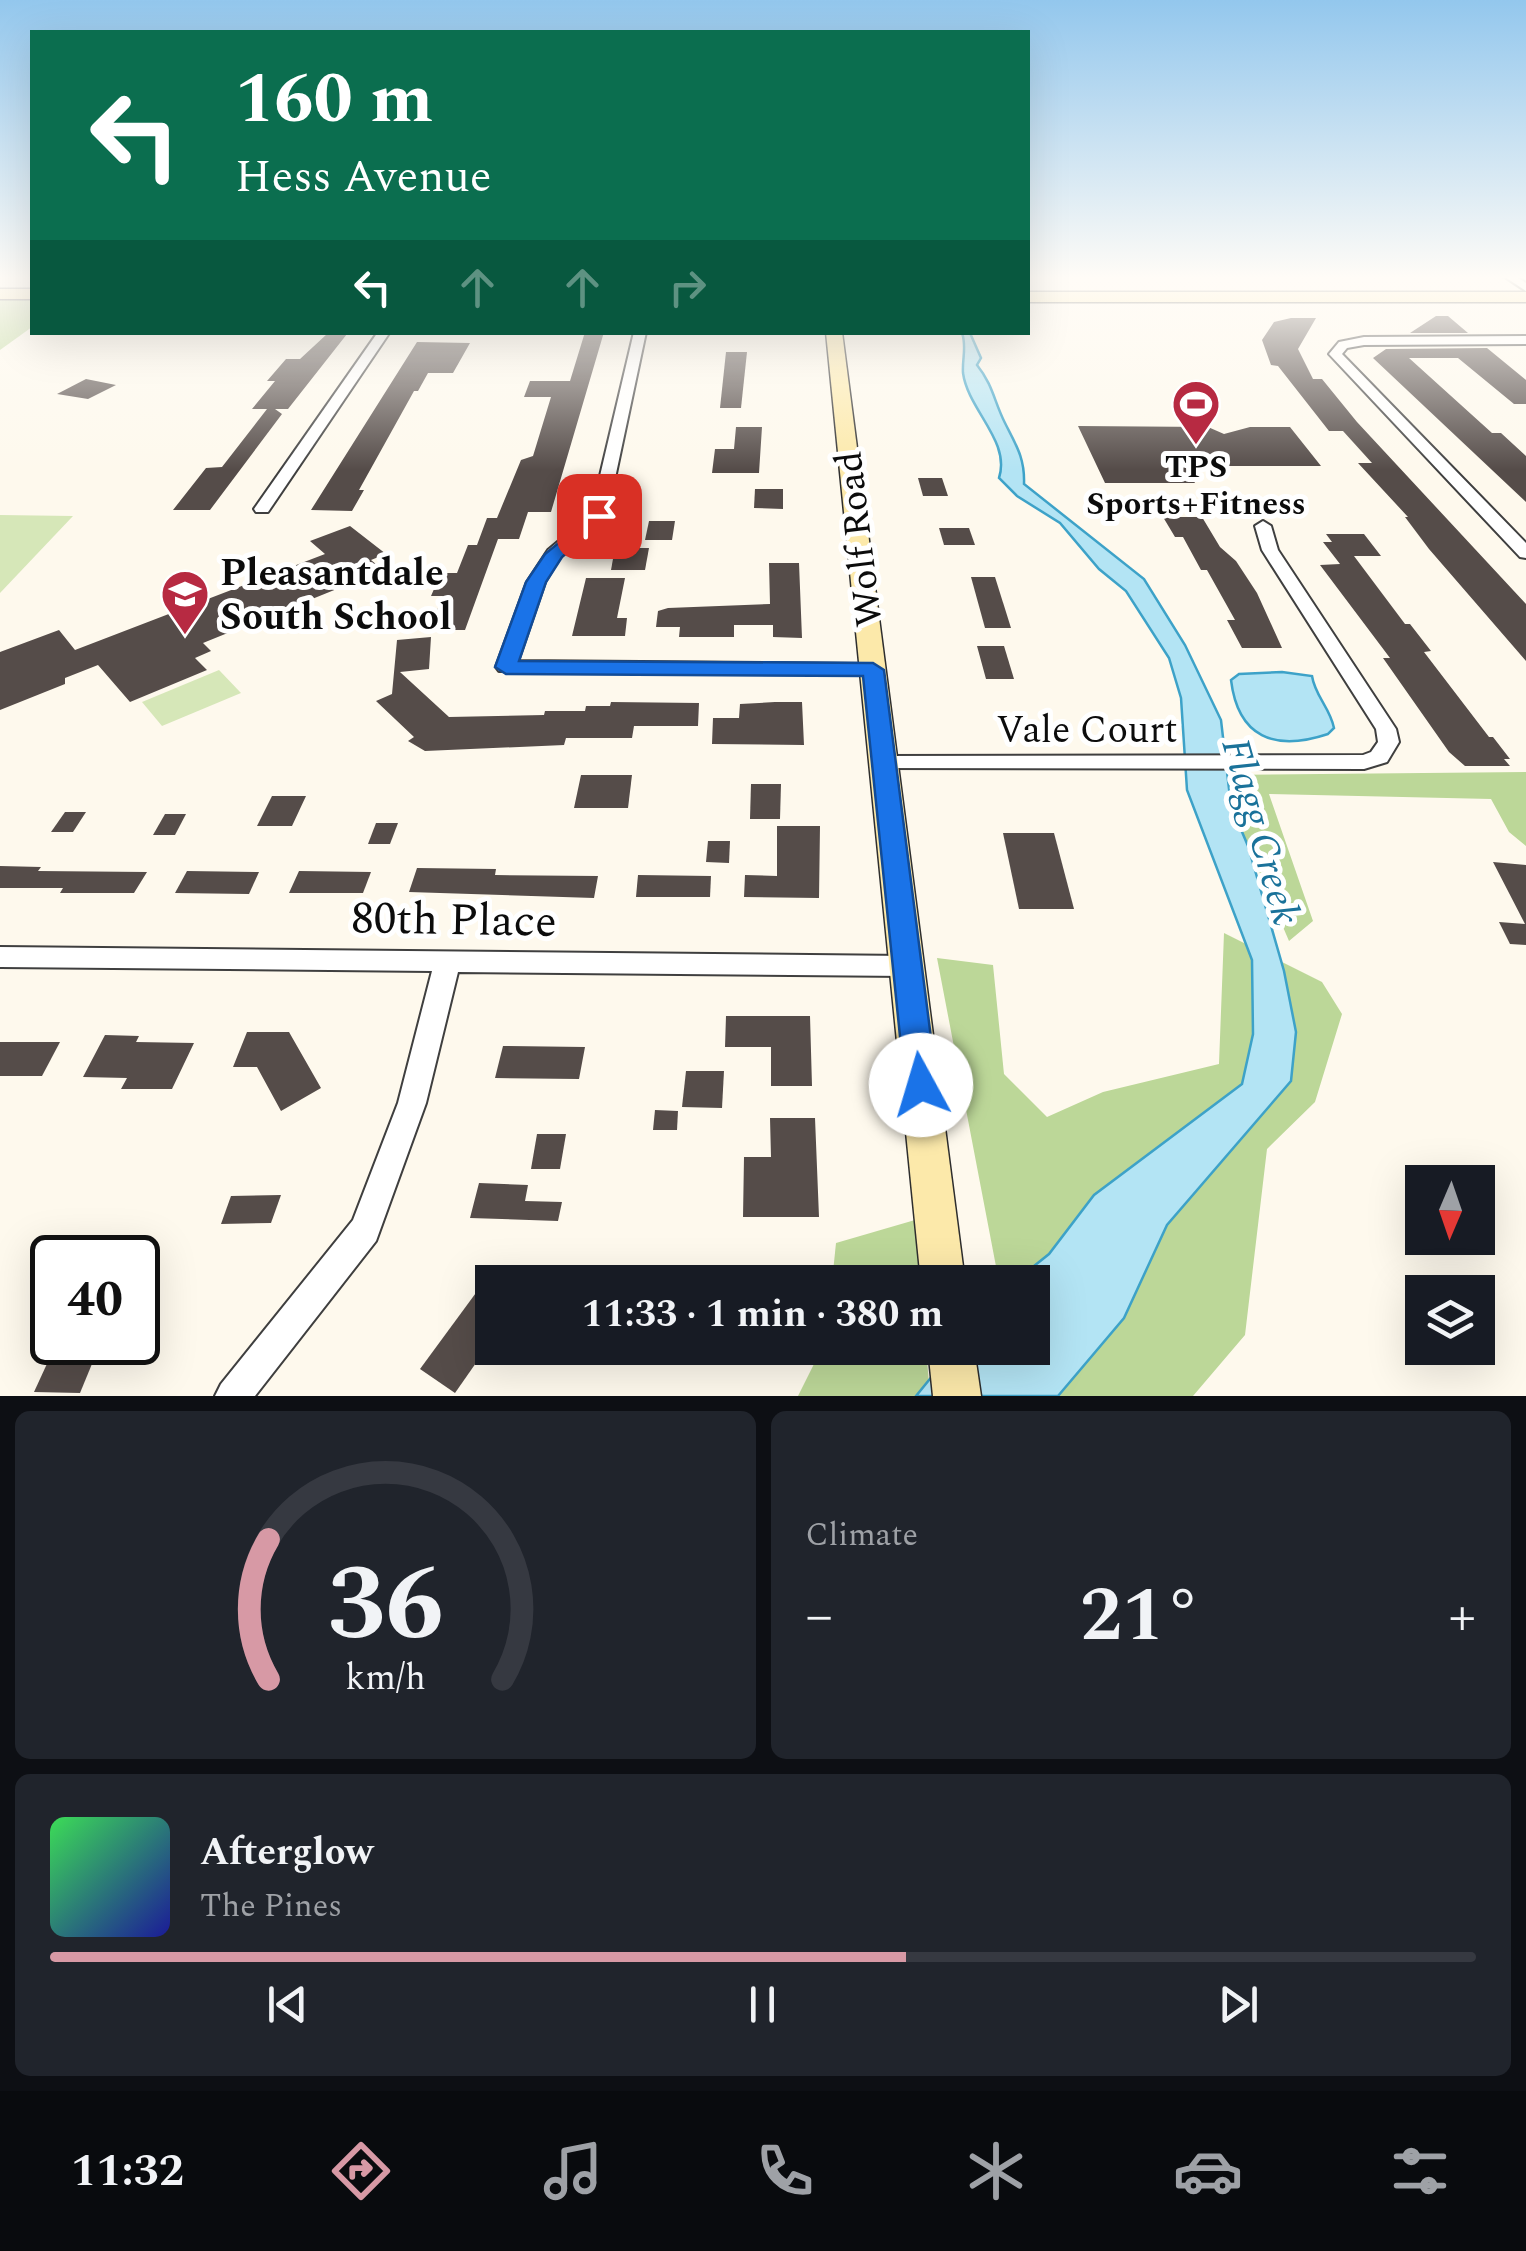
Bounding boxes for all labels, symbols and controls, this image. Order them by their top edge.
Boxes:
text: 160 m [235,47,433,153]
icon: left [70,70,200,200]
text: Hess Avenue [235,143,491,212]
icon: left [345,260,400,315]
icon: ahead [450,260,505,315]
icon: ahead [555,260,610,315]
icon: right [660,260,715,315]
sports icon: TPS Sports+Fitness [1170,378,1222,446]
place label: TPS Sports+Fitness [1086,443,1306,529]
street label: Wolf Road [820,448,900,630]
pin [557,474,642,559]
icon: arrive [572,489,627,544]
place label: Pleasantdale South School [220,545,452,647]
school or university icon: Pleasantdale South School [159,568,211,636]
street label: Vale Court [996,702,1178,760]
water label: Flagg Creek [1204,731,1316,933]
street label: 80th Place [351,884,557,957]
position arrow [869,1033,973,1137]
north arrow [1405,1165,1495,1255]
map controls [1405,1165,1495,1365]
speed limit sign: 40 [30,1235,160,1365]
button: layers [1405,1275,1495,1365]
text: 11:33 · 1 min · 380 m [582,1286,943,1344]
text: Climate [806,1511,918,1560]
text: 36 [327,1527,444,1685]
text: 21° [1080,1560,1202,1674]
text: − [806,1575,833,1658]
text: + [1448,1575,1476,1658]
text: km/h [345,1651,425,1706]
text: Afterglow [200,1824,373,1882]
text: The Pines [200,1882,342,1931]
icon: previous [260,1977,315,2032]
icon: pause [735,1977,790,2032]
icon: next [1211,1977,1266,2032]
icon: directions [326,2136,396,2206]
icon: music [538,2136,608,2206]
icon: phone [750,2136,820,2206]
icon: climate [961,2136,1031,2206]
icon: car [1173,2136,1243,2206]
icon: filters [1385,2136,1455,2206]
text: 11:32 [71,2137,184,2206]

